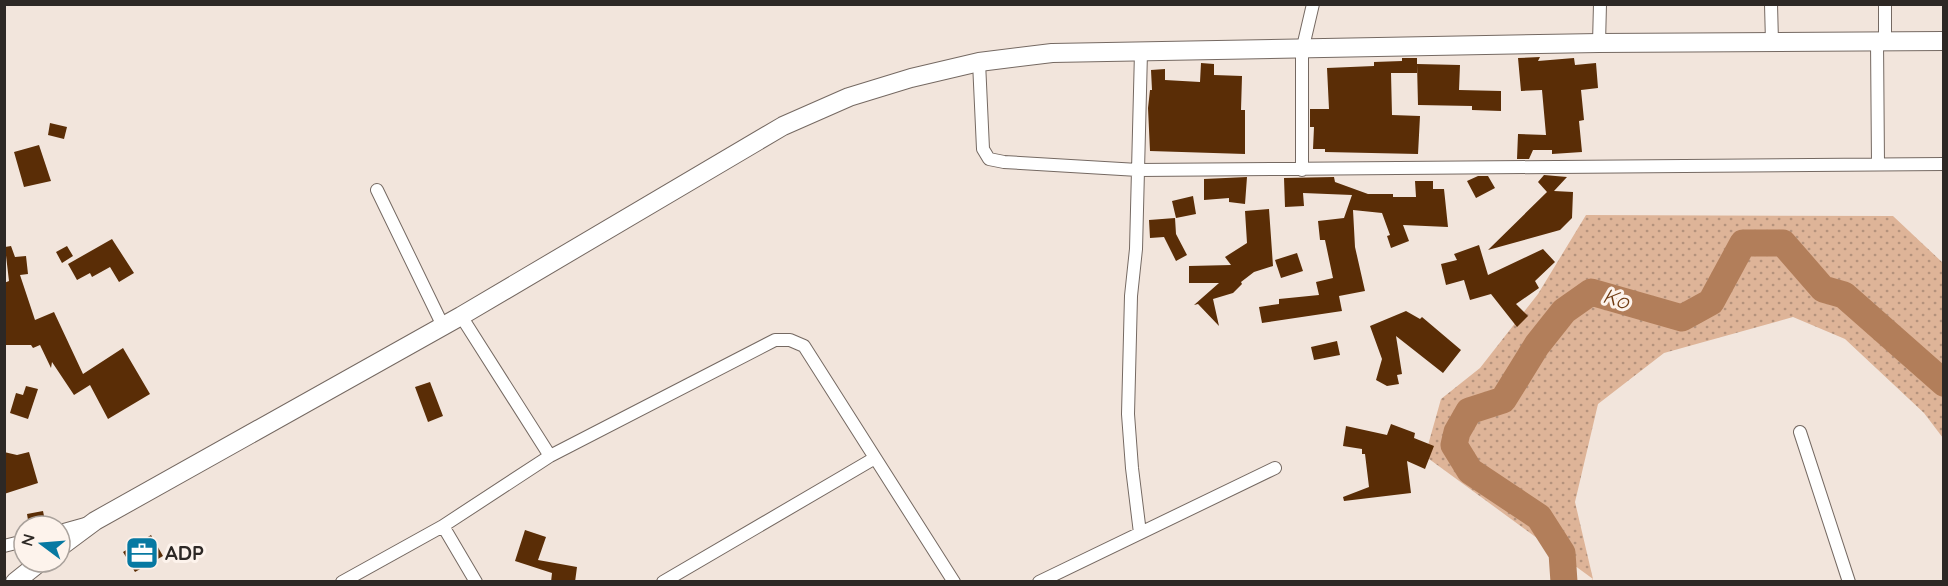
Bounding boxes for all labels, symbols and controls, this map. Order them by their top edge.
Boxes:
water label: Ko [1600,282,1634,315]
north arrow [12,514,72,574]
text: N [16,531,39,548]
office icon: ADP [124,535,160,571]
place label: ADP [165,540,204,565]

